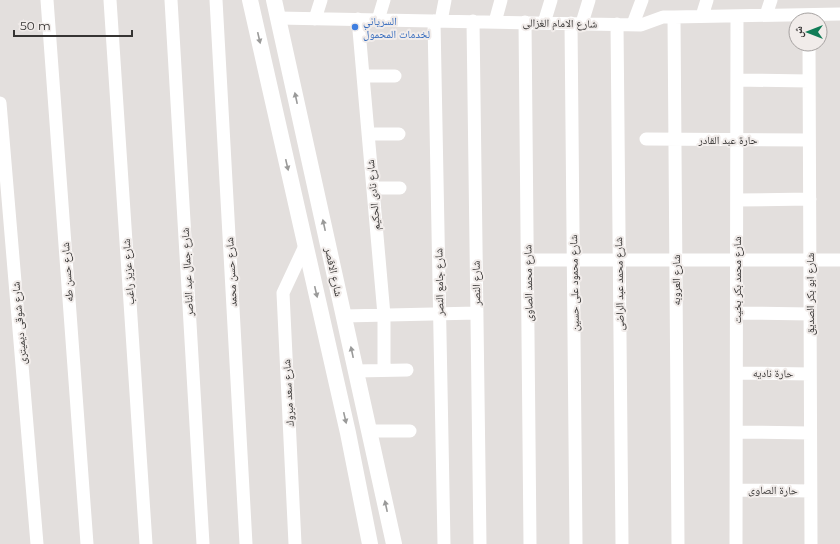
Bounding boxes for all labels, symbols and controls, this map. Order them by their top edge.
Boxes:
scale bar [14,12,132,38]
north arrow [788,12,828,52]
place label: السرياني لخدمات المحمول [363,14,430,41]
street label: شارع الامام الغزالى [523,15,597,31]
text: 50 m [20,18,51,33]
marker: السرياني لخدمات المحمول [350,22,360,32]
text: ش [791,26,806,38]
one-way arrow [256,32,262,44]
one-way arrow [292,92,298,104]
street label: حارة عبد القادر [697,133,758,147]
one-way arrow [285,159,291,171]
street label: شارع نادى الحكيم [363,159,384,231]
one-way arrow [320,219,326,231]
street label: شارع جمال عبد الناصر [178,227,196,318]
street label: شارع محمود على حسين [566,235,582,331]
street label: شارع محمد بكر بخيت [730,236,744,324]
street label: شارع حسن محمد [222,237,240,307]
street label: شارع محمد عبد الراضى [611,237,627,331]
street label: شارع عزيز راغب [119,238,137,306]
street label: شارع حسن طه [58,242,76,302]
street label: شارع محمد الصاوى [520,244,536,322]
street label: شارع الاقصر [322,245,346,298]
street label: شارع جامع النصر [431,248,447,317]
street label: شارع ابو بكر الصديق [803,253,817,335]
street label: شارع العروبه [669,255,683,305]
street label: شارع النصر [469,260,483,307]
street label: شارع شوقى ديميترى [8,281,30,365]
one-way arrow [313,286,319,298]
one-way arrow [348,346,354,358]
street label: شارع سعد مبروك [279,359,297,427]
street label: حارة ناديه [753,366,793,380]
one-way arrow [342,412,348,425]
street label: حارة الصاوى [748,483,798,497]
one-way arrow [382,500,388,512]

